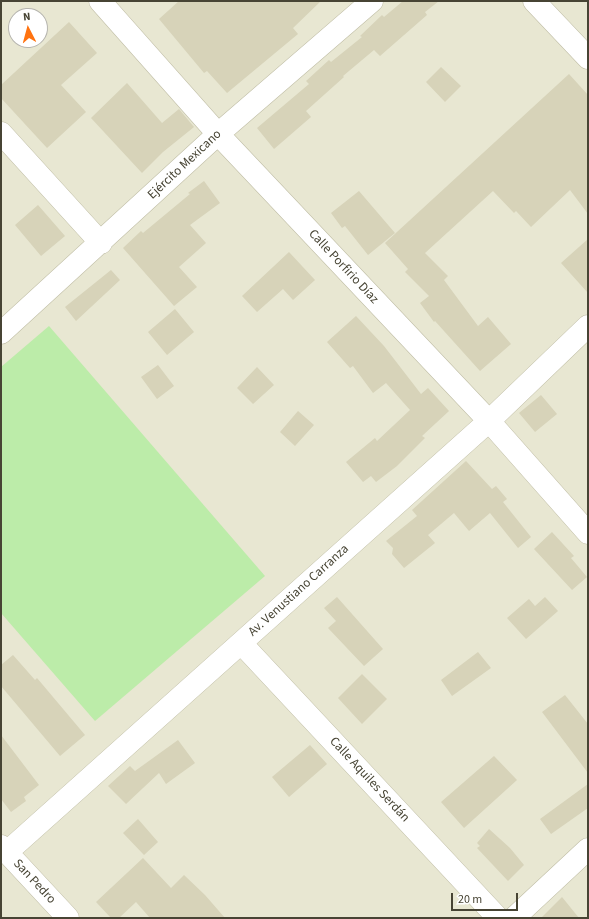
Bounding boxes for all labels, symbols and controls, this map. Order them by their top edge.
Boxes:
north arrow [8,8,48,48]
text: N [22,9,31,24]
street label: Ejército Mexicano [145,127,225,203]
street label: Calle Porfirio Díaz [305,227,381,307]
street label: Av. Venustiano Carranza [246,542,352,640]
street label: Calle Aquiles Serdán [326,734,412,826]
street label: San Pedro [9,856,59,908]
scale bar [453,885,520,911]
text: 20 m [458,891,482,908]

